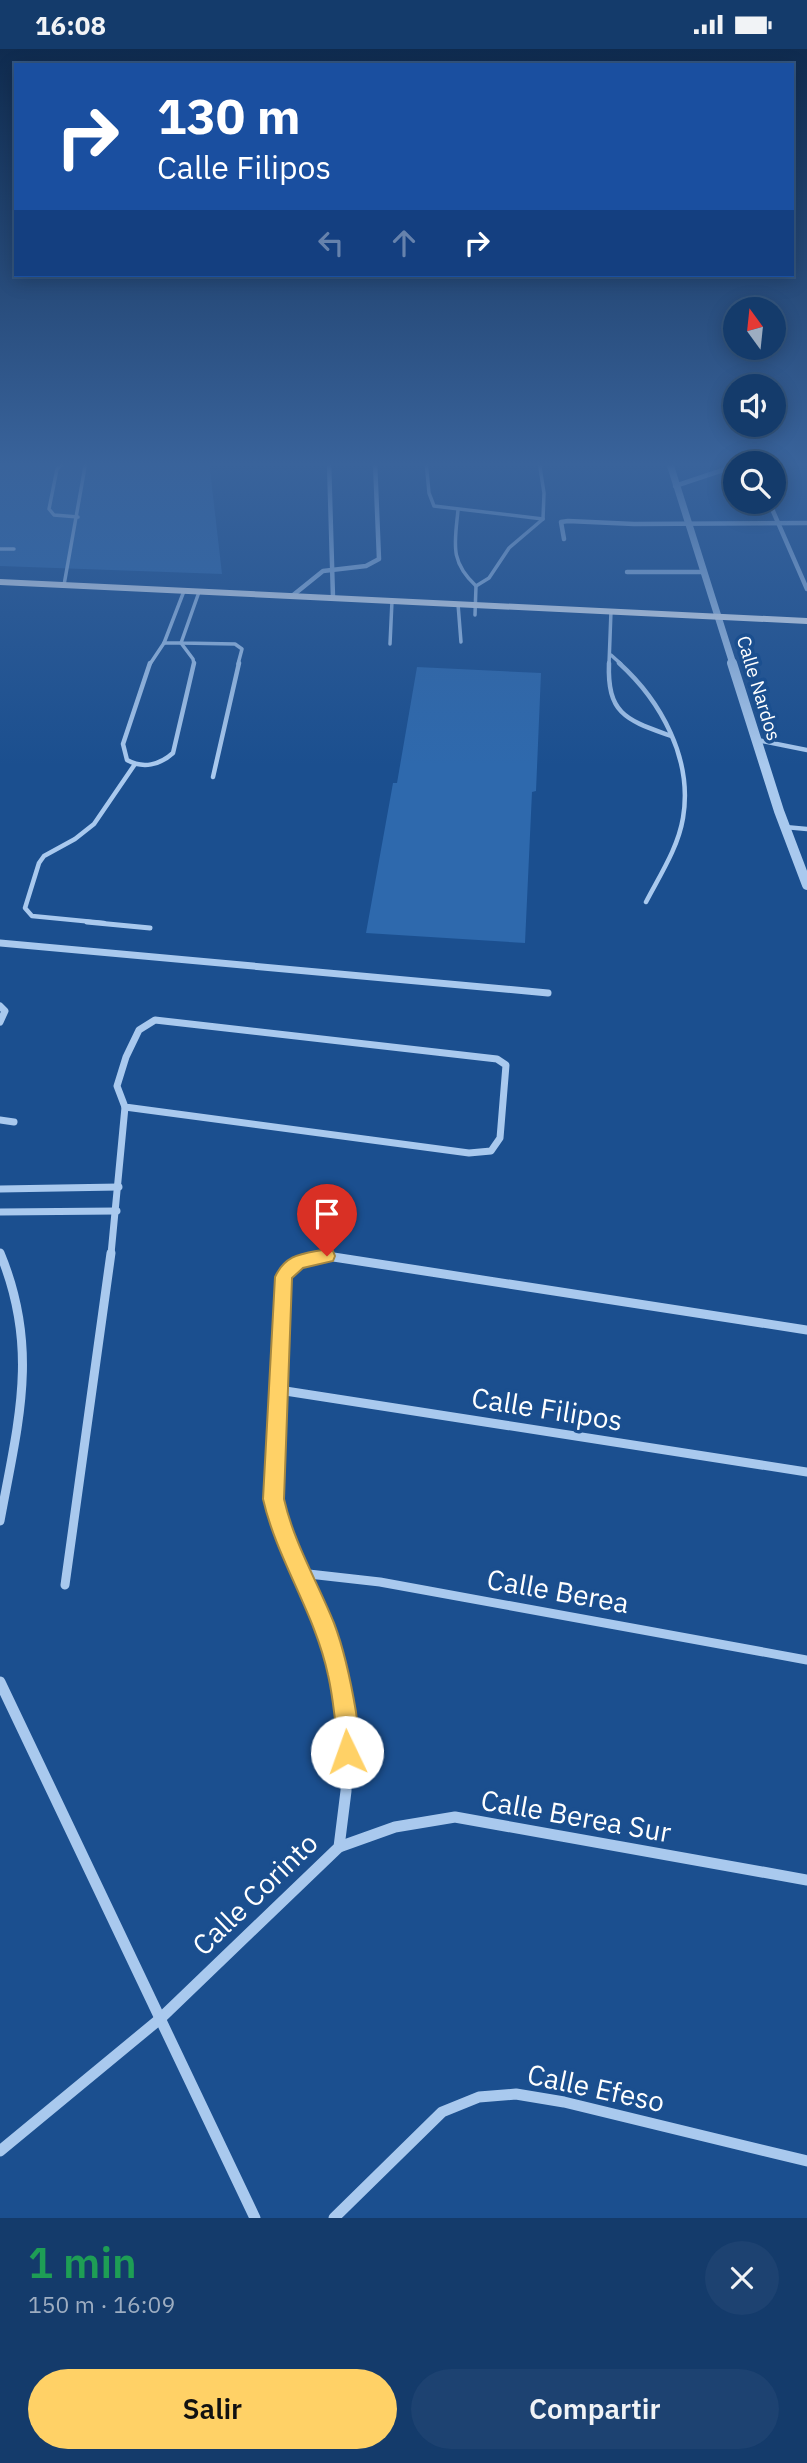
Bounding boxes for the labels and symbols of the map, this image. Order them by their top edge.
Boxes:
north arrow [723,297,786,361]
street label: Calle Nardos [732,633,786,743]
pin [297,1184,357,1256]
street label: Calle Filipos [469,1378,625,1439]
street label: Calle Berea [484,1560,632,1621]
position arrow [310,1715,384,1789]
street label: Calle Berea Sur [478,1781,674,1850]
street label: Calle Corinto [184,1824,325,1963]
street label: Calle Efeso [524,2055,668,2120]

